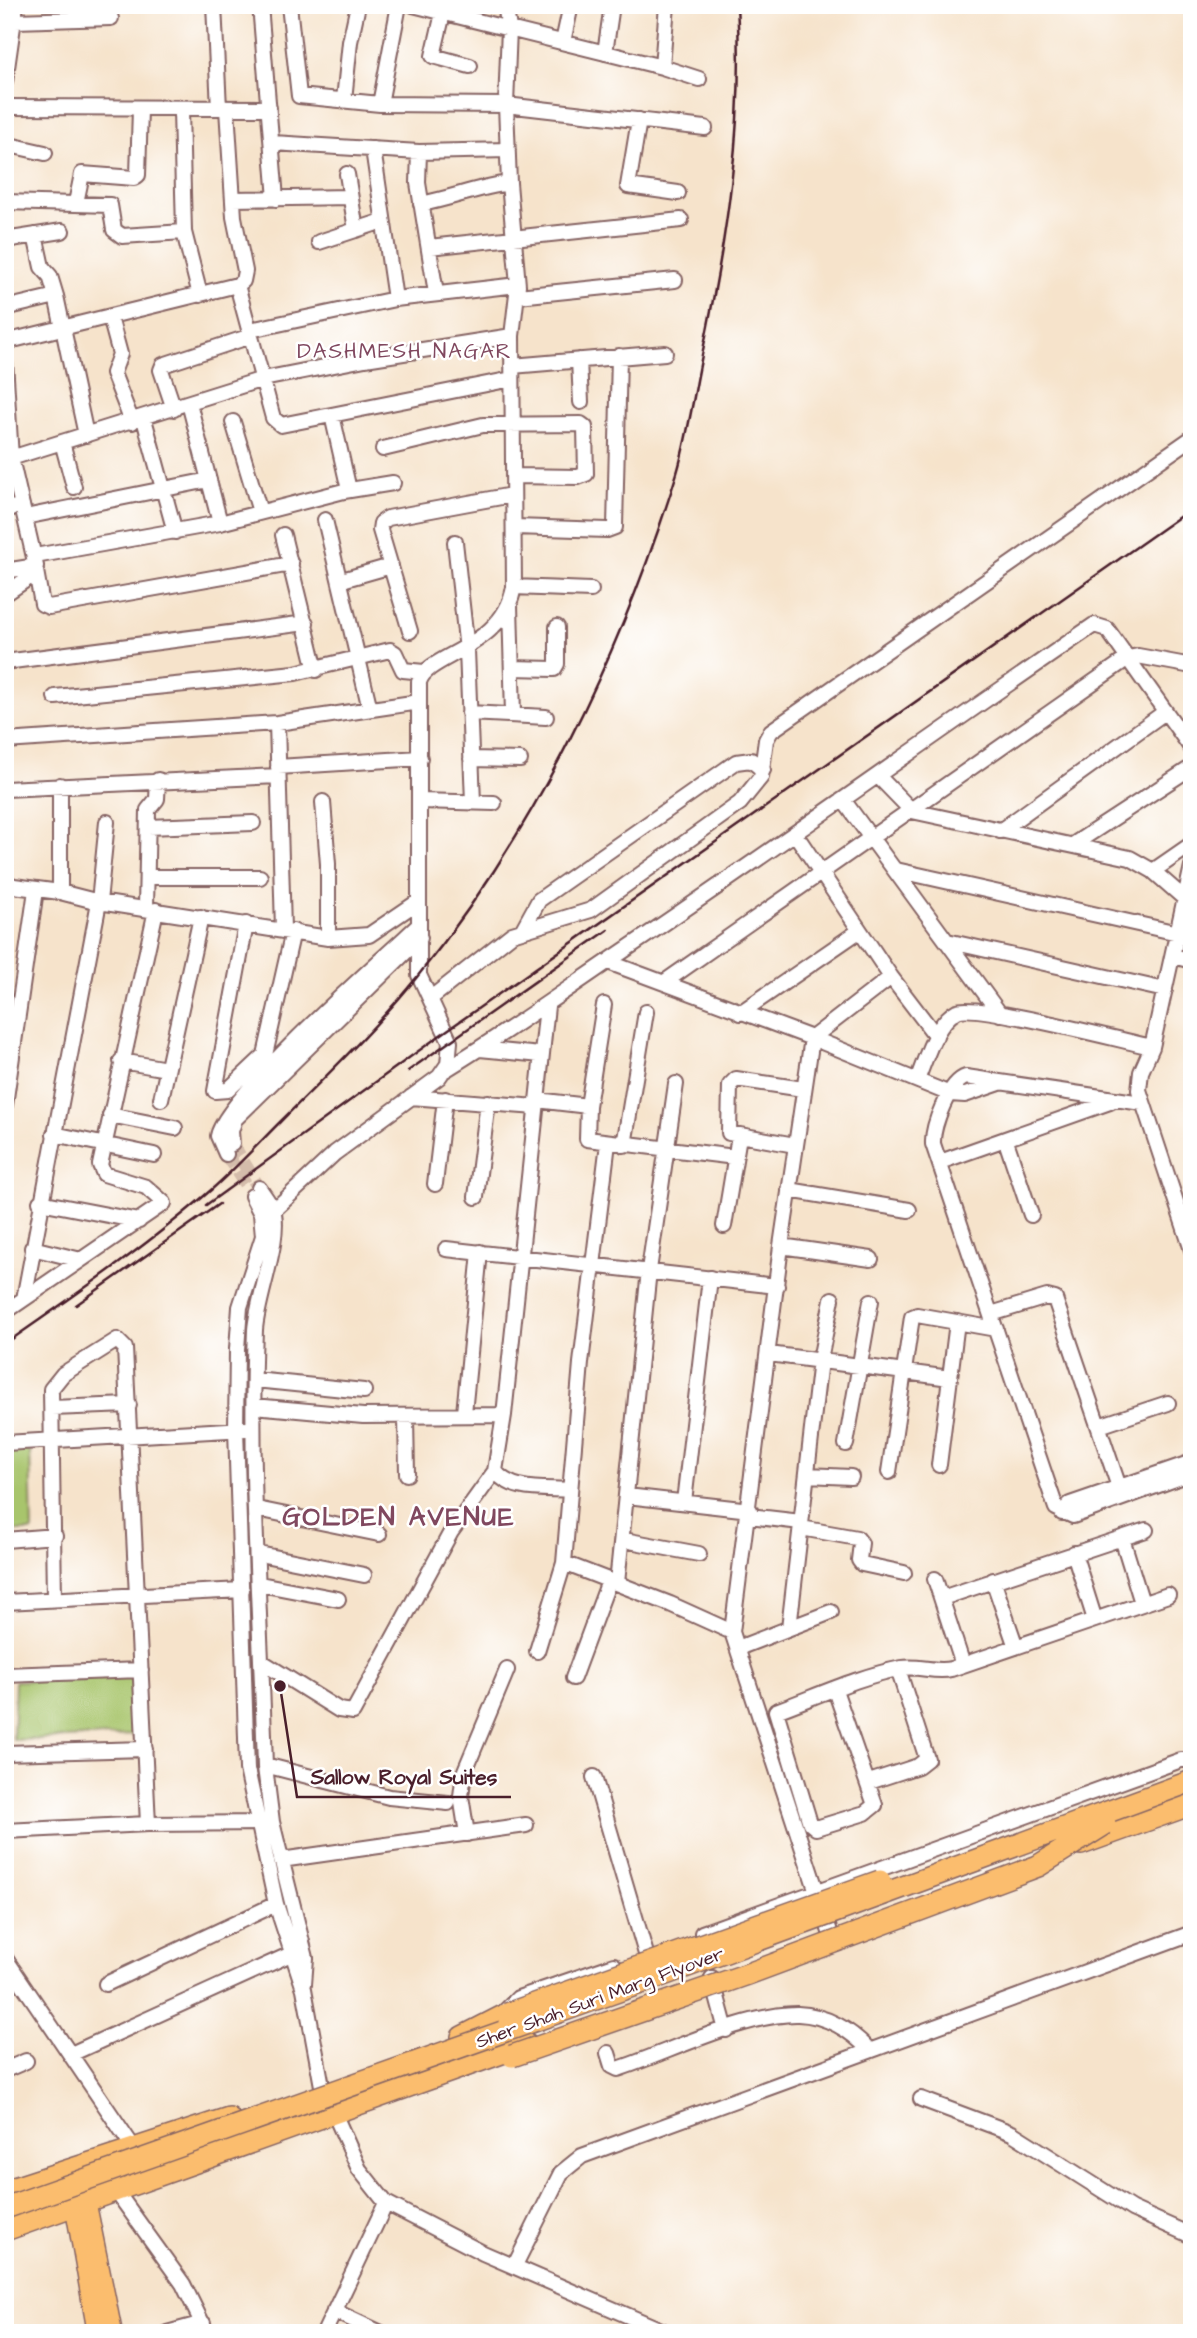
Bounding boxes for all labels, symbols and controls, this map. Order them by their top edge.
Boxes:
district label: DASHMESH NAGAR [297,337,513,366]
district label: GOLDEN AVENUE [282,1499,516,1535]
callout: Sallow Royal Suites [297,1755,511,1797]
text: Sallow Royal Suites [310,1763,498,1795]
street label: Sher Shah Suri Marg Flyover [472,1940,729,2056]

